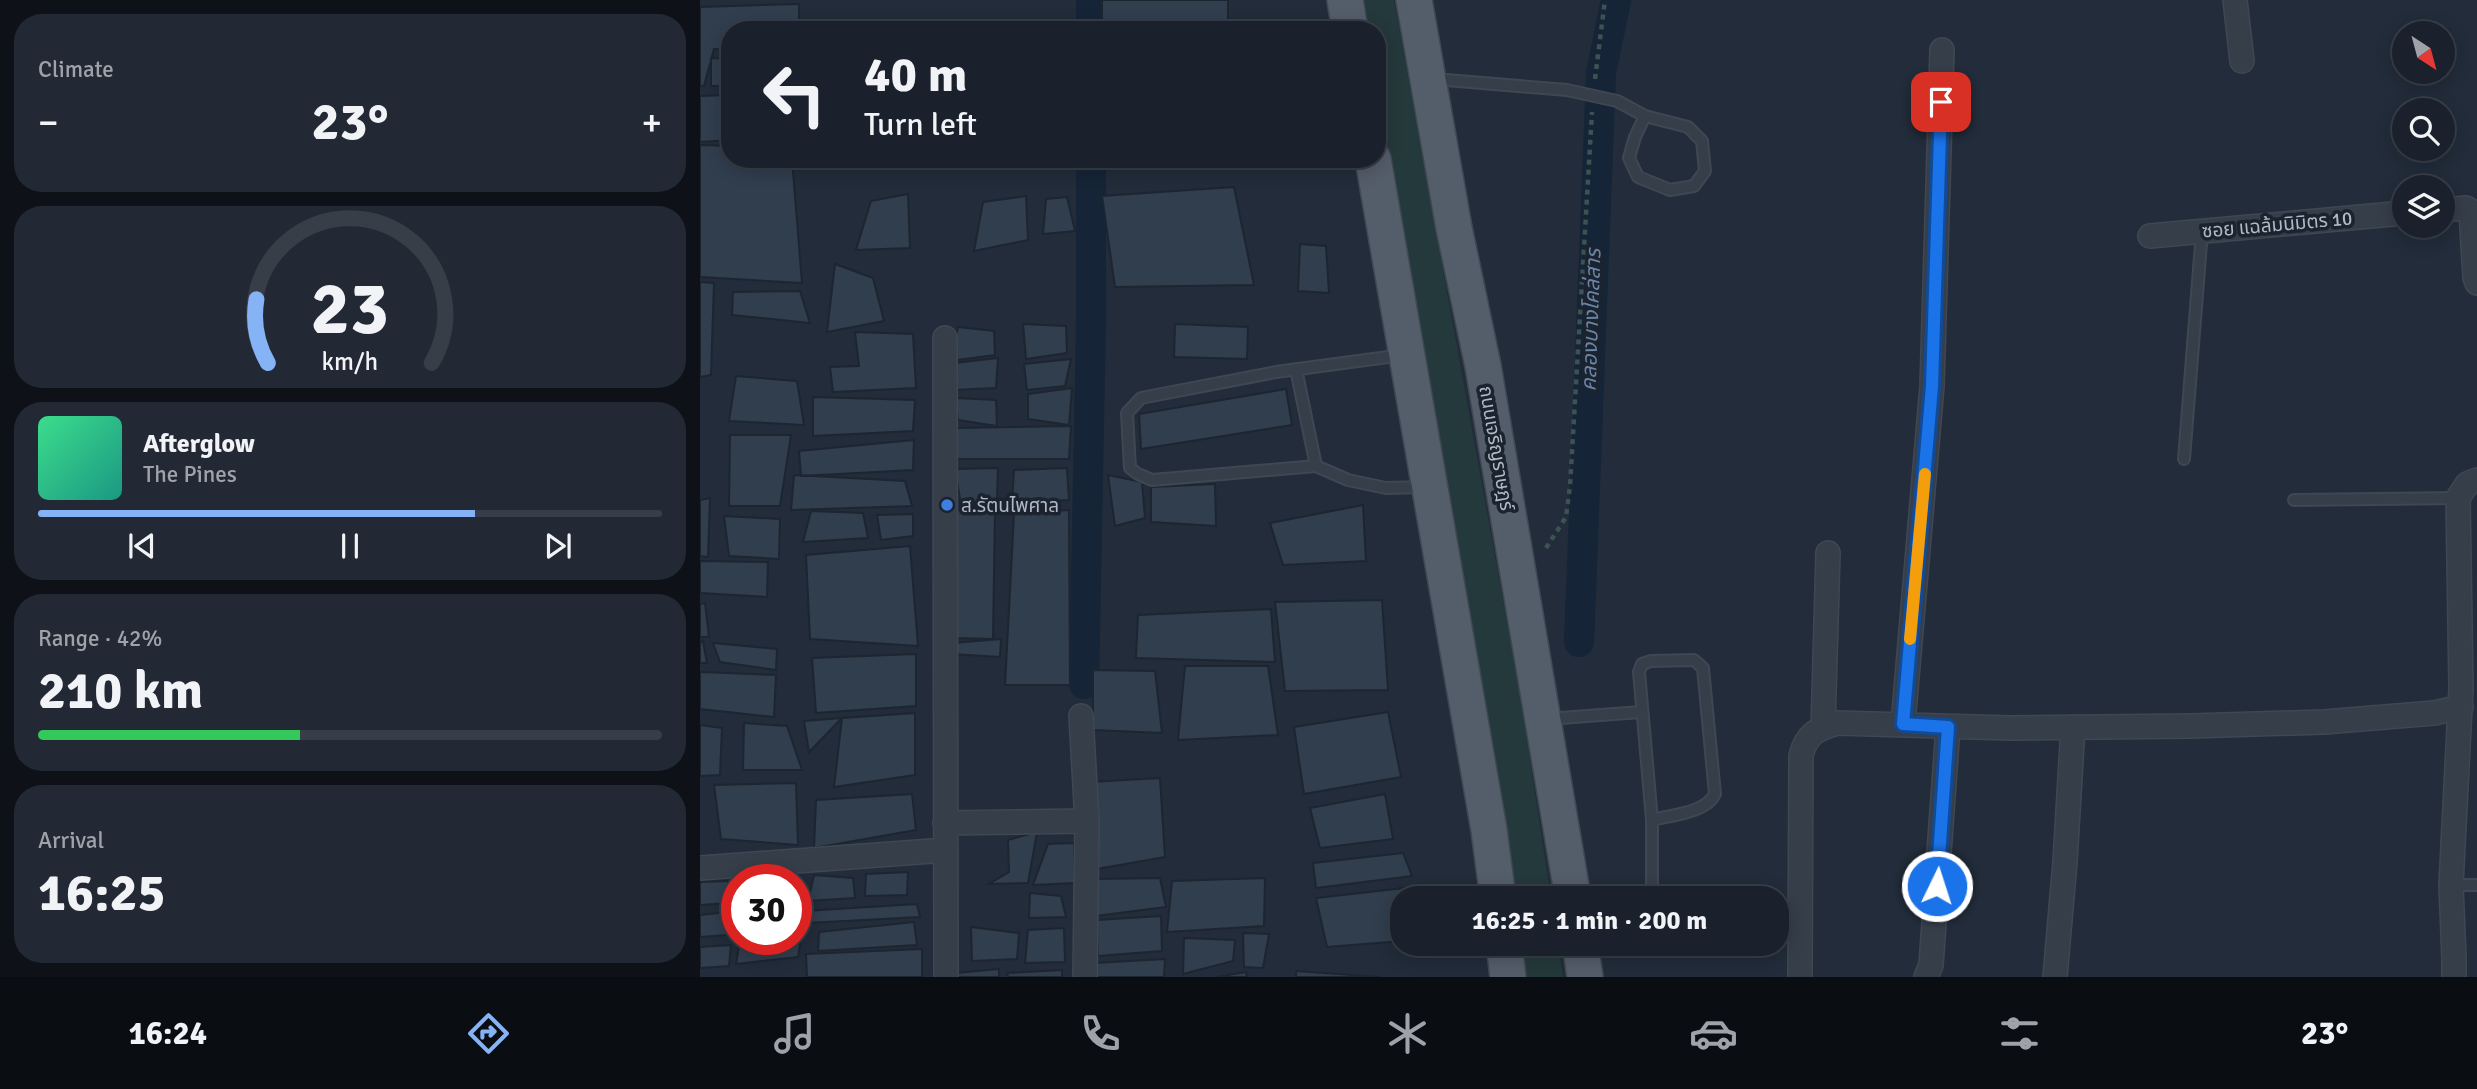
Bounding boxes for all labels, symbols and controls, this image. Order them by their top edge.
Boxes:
north arrow [2392,21,2455,84]
map controls [2392,21,2455,238]
text: 40 m [864,45,967,105]
icon: left [749,49,840,140]
text: Climate [38,55,114,84]
pin [1911,72,1971,132]
icon: arrive [1922,83,1960,121]
text: 23° [312,90,388,154]
button: search [2392,98,2455,161]
text: − [38,99,59,146]
text: + [641,99,662,146]
text: Turn left [864,105,977,144]
button: layers [2392,175,2455,238]
street label: ซอย แฉล้มนิมิตร 10 [2201,206,2353,244]
water label: คลองบางโคล่สาร [1576,247,1607,392]
text: 23 [311,265,389,354]
text: km/h [322,346,378,377]
street label: ถนนเจริญราษฎร์ [1473,384,1519,513]
text: Afterglow [143,428,255,460]
text: The Pines [143,460,237,489]
place label: ส.รัตนไพศาล [961,494,1059,518]
marker: ส.รัตนไพศาล [939,497,955,513]
icon: previous [123,527,161,565]
icon: pause [331,527,369,565]
icon: next [539,527,577,565]
text: Range · 42% [38,624,162,653]
text: 210 km [38,659,203,723]
text: Arrival [38,826,104,855]
position arrow [1900,849,1974,923]
text: 16:25 [38,861,166,925]
speed limit sign: 30 [721,864,812,955]
text: 16:25 · 1 min · 200 m [1472,905,1707,937]
icon: directions [464,1009,513,1058]
icon: music [770,1009,819,1058]
icon: phone [1076,1009,1125,1058]
icon: climate [1383,1009,1432,1058]
icon: car [1689,1009,1738,1058]
icon: filters [1995,1009,2044,1058]
text: 16:24 [129,1014,207,1053]
text: 23° [2301,1014,2348,1053]

